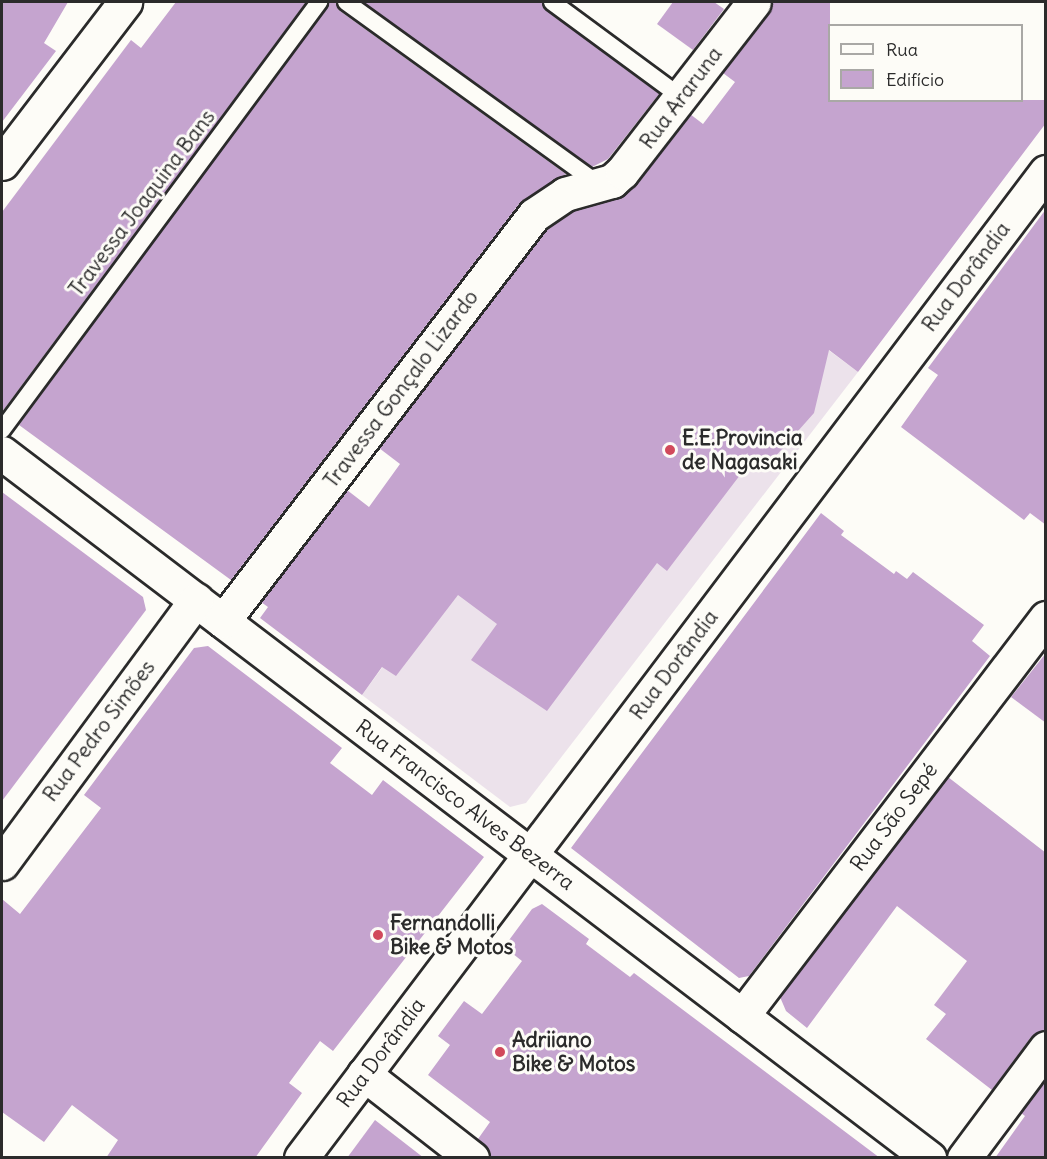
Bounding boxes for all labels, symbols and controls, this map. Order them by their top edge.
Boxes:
legend [828,24,1023,102]
text: Rua [886,38,918,61]
street label: Rua Araruna [634,42,728,154]
text: Edifício [886,68,944,91]
street label: Travessa Joaquina Bans [64,105,220,301]
street label: Rua Dorândia [917,217,1015,337]
street label: Travessa Gonçalo Lizardo [318,285,484,493]
place label: E.E.Provincia de Nagasaki [682,425,803,475]
marker: E.E.Provincia de Nagasaki [663,443,677,457]
street label: Rua Dorândia [625,605,723,725]
street label: Rua Pedro Simões [38,655,160,807]
street label: Rua Francisco Alves Bezerra [351,714,579,896]
street label: Rua São Sepé [845,758,943,876]
place label: Fernandolli Bike & Motos [390,910,513,960]
marker: Fernandolli Bike & Motos [371,928,385,942]
street label: Rua Dorândia [332,993,430,1113]
place label: Adriiano Bike & Motos [512,1027,635,1077]
marker: Adriiano Bike & Motos [493,1045,507,1059]

